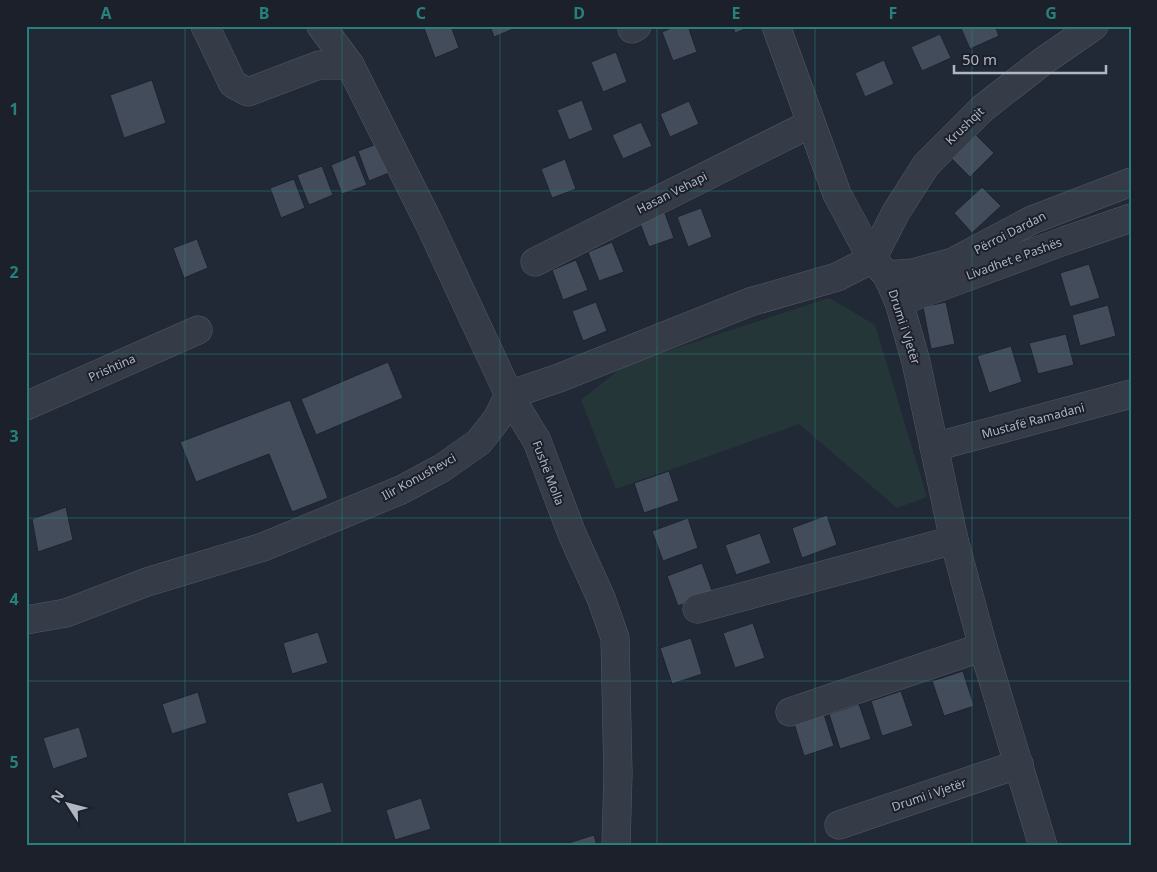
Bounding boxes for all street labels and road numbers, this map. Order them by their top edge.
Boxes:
street label: Krushqit [942,102,988,148]
street label: Hasan Vehapi [634,168,710,218]
street label: Përroi Dardan [971,207,1049,258]
street label: Livadhet e Pashës [964,233,1064,284]
street label: Drumi i Vjetër [884,287,925,367]
street label: Prishtina [85,350,138,385]
street label: Mustafë Ramadani [980,399,1086,442]
street label: Fushë Molla [528,438,569,507]
street label: Ilir Konushevci [379,449,459,504]
street label: Drumi i Vjetër [889,774,968,815]

